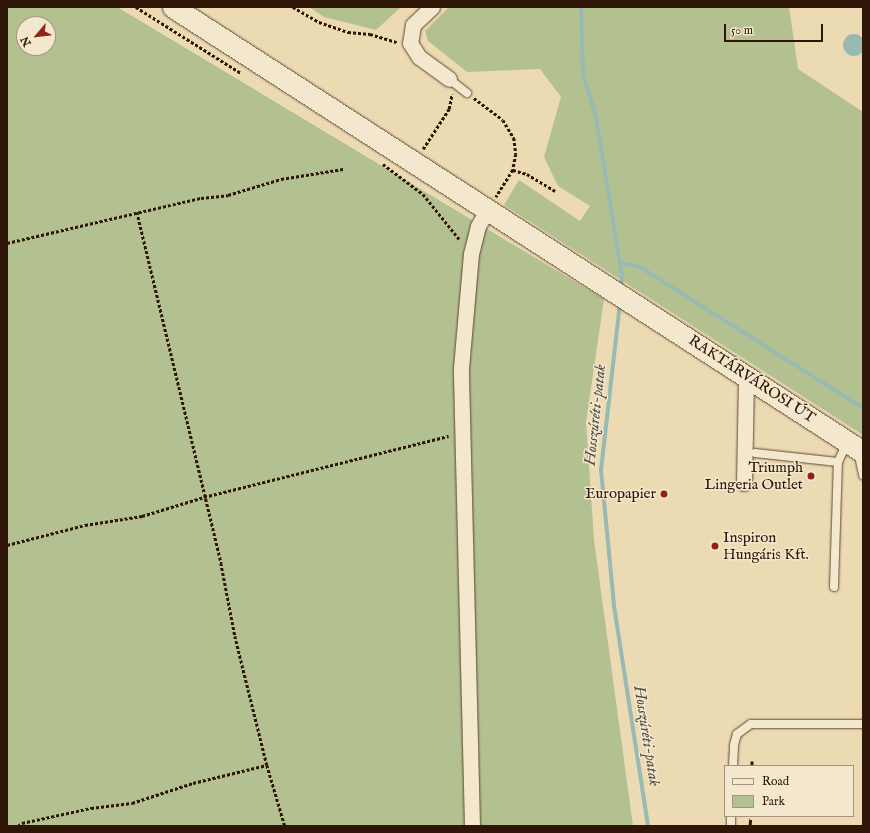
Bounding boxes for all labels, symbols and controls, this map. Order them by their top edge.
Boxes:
north arrow [16,16,56,56]
scale bar [726,16,825,42]
text: 50 m [731,23,753,38]
text: N [18,34,35,49]
street label: RAKTÁRVÁROSI ÚT [685,331,819,427]
water label: Hosszúréti-patak [581,363,611,467]
place label: Triumph Lingeria Outlet [705,458,803,493]
marker: Triumph Lingeria Outlet [806,471,816,481]
place label: Europapier [585,485,656,503]
marker: Europapier [659,489,669,499]
place label: Inspiron Hungáris Kft. [723,528,809,563]
marker: Inspiron Hungáris Kft. [710,541,720,551]
water label: Hosszúréti-patak [629,684,663,788]
legend [724,765,854,817]
text: Road [762,774,789,789]
text: Park [762,794,785,809]

